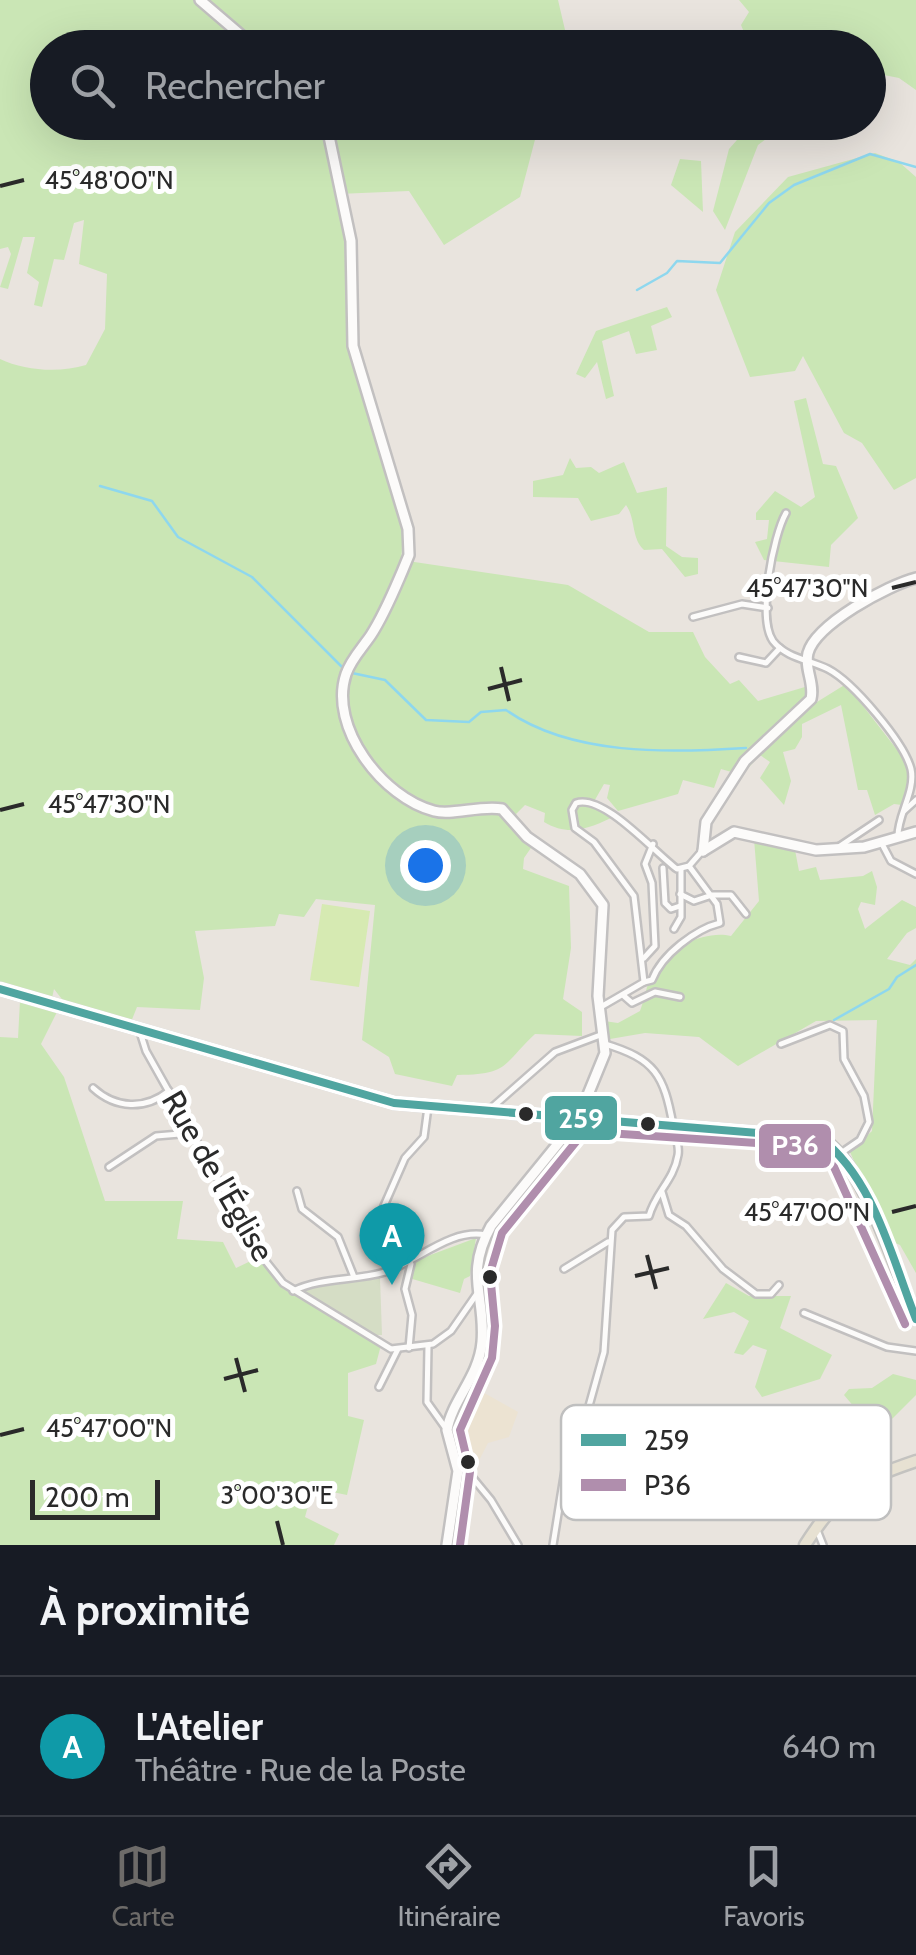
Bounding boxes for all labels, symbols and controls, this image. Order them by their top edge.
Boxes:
search box [30,30,886,140]
icon: search [65,58,120,113]
text: Rechercher [145,62,325,109]
text: 45°48'00"N [44,165,174,195]
text: 45°47'30"N [746,573,868,603]
text: 45°47'30"N [48,789,170,819]
your location [400,840,451,891]
street label: Rue de l'Église [154,1083,283,1268]
line badge: 259 [543,1094,619,1142]
text: 259 [558,1101,604,1135]
unlabelled marker [516,1104,536,1124]
unlabelled marker [638,1114,658,1134]
line badge: P36 [757,1122,833,1170]
text: P36 [771,1128,819,1162]
text: 45°47'00"N [744,1197,870,1227]
pin: A [360,1202,424,1285]
unlabelled marker [480,1267,500,1287]
legend [561,1405,891,1520]
text: 45°47'00"N [46,1413,172,1443]
text: 259 [644,1423,690,1457]
unlabelled marker [458,1452,478,1472]
text: P36 [644,1468,691,1502]
scale bar [30,1475,160,1520]
text: 200 m [45,1480,130,1514]
text: 3°00'30"E [221,1480,333,1510]
text: À proximité [40,1584,250,1636]
text: L'Atelier [135,1703,263,1750]
text: A [62,1727,83,1766]
text: 640 m [782,1727,876,1766]
text: Théâtre · Rue de la Poste [135,1750,466,1789]
tab: Carte [111,1839,175,1933]
tab: Itinéraire [397,1839,501,1933]
tab: Favoris [723,1839,805,1933]

